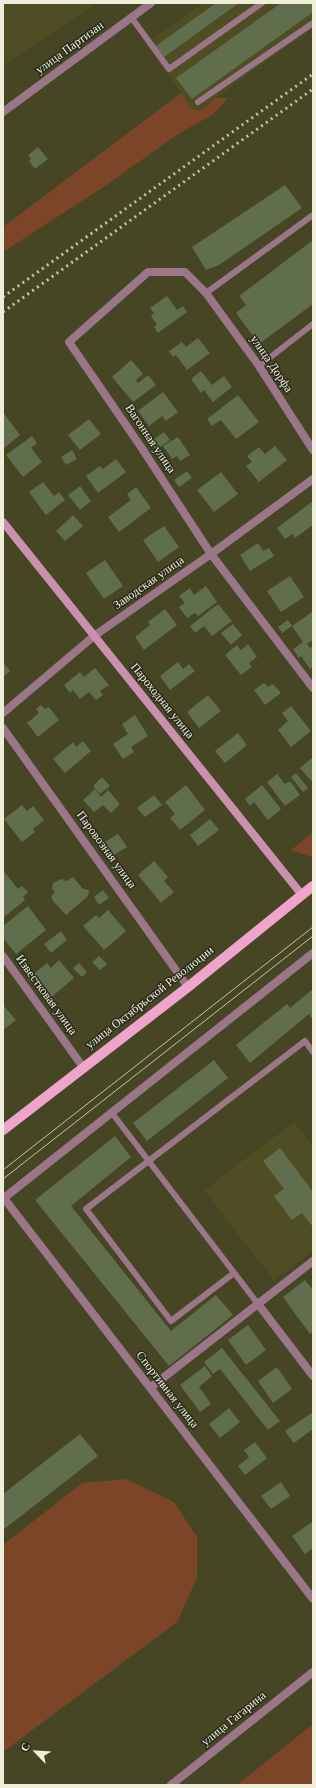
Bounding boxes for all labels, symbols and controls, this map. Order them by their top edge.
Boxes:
street label: улица Партизан [33,18,107,78]
street label: улица Дорфа [247,333,295,395]
street label: Вагонная улица [122,402,178,476]
street label: Заводская улица [111,553,187,613]
street label: Пароходная улица [127,660,197,742]
street label: Паровозная улица [73,808,139,892]
street label: улица Октябрьской Революции [83,944,217,1052]
street label: Известковая улица [12,952,80,1038]
street label: Спортивная улица [133,1349,201,1431]
street label: улица Гагарина [199,1689,269,1749]
north arrow [16,1732,56,1772]
text: С [18,1741,32,1753]

